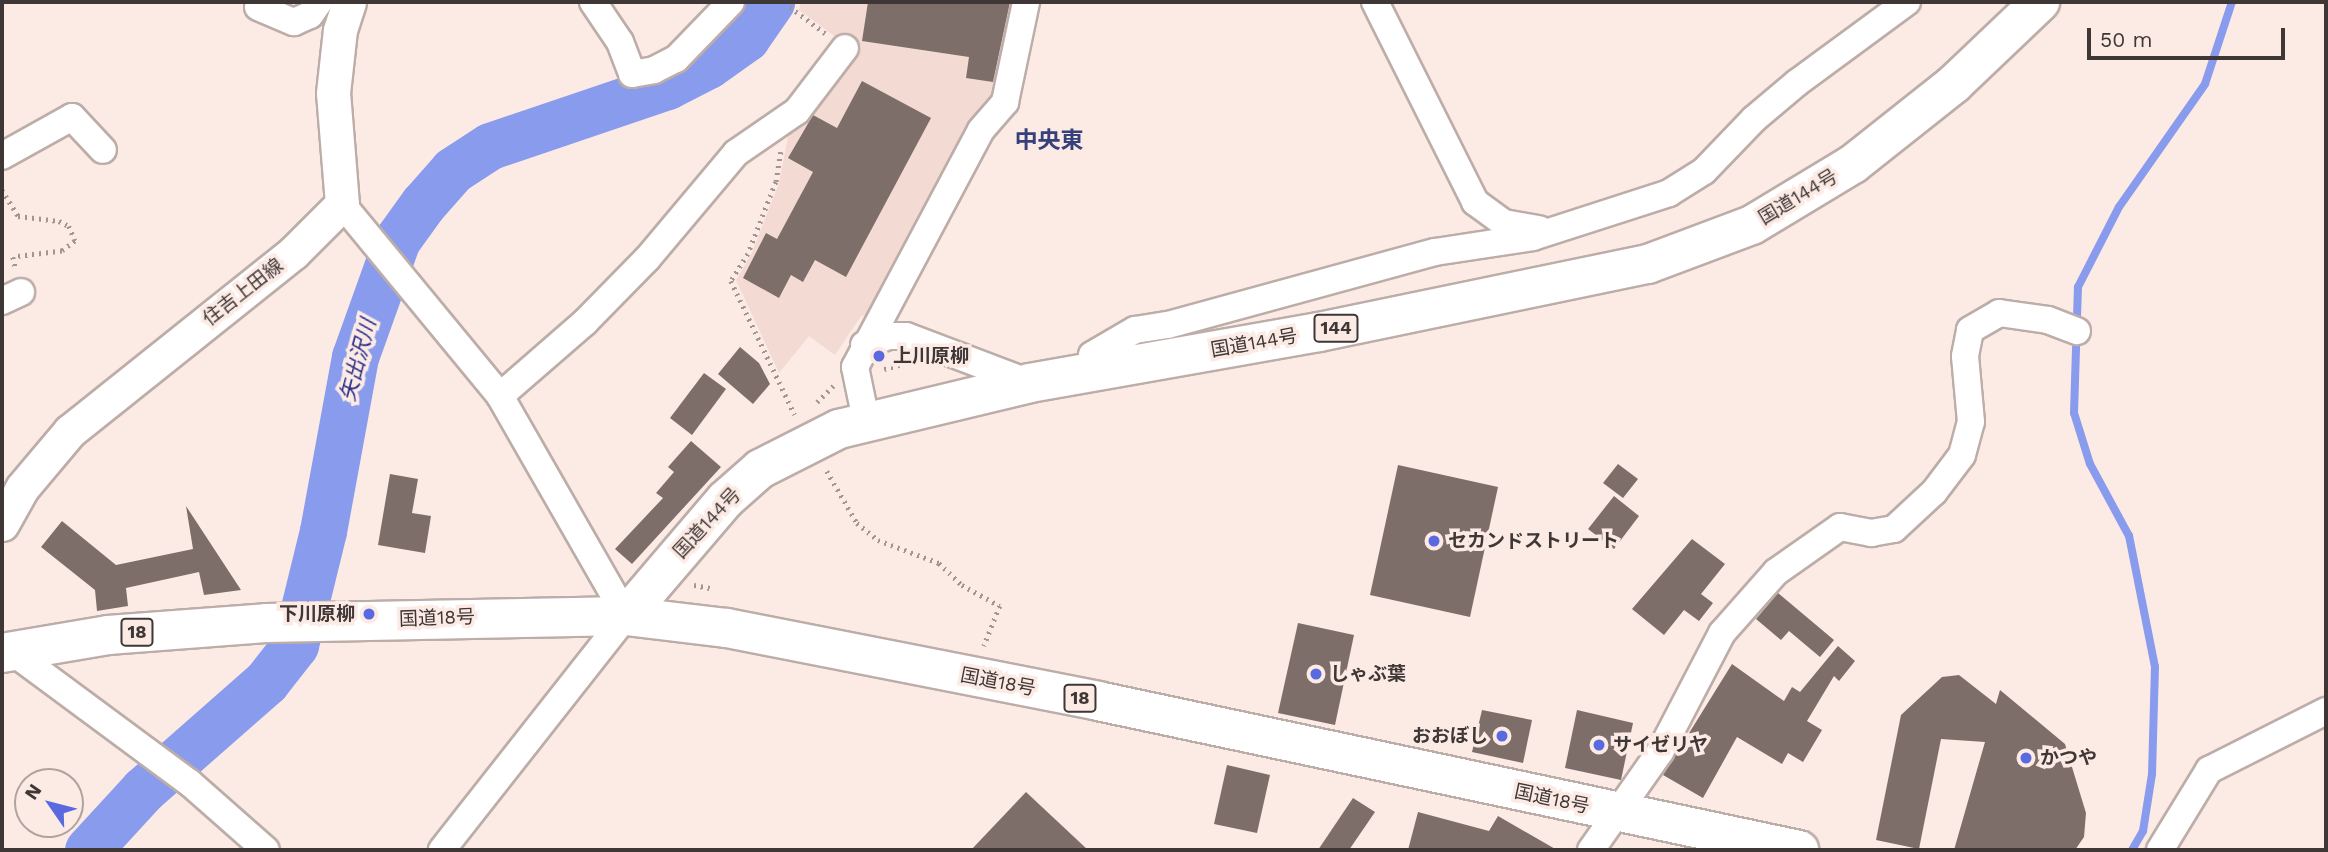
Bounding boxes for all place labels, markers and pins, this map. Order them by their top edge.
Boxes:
place label: 上川原柳 [893,345,969,367]
marker: 上川原柳 [871,348,887,364]
place label: セカンドストリート [1448,530,1619,552]
marker: セカンドストリート [1426,533,1442,549]
place label: 下川原柳 [279,603,355,625]
marker: 下川原柳 [361,606,377,622]
place label: しゃぶ葉 [1330,663,1406,685]
marker: しゃぶ葉 [1308,666,1324,682]
place label: おおぼし [1412,725,1488,747]
marker: おおぼし [1494,728,1510,744]
place label: サイゼリヤ [1613,734,1708,756]
marker: サイゼリヤ [1591,737,1607,753]
place label: かつや [2040,747,2097,769]
marker: かつや [2018,750,2034,766]

